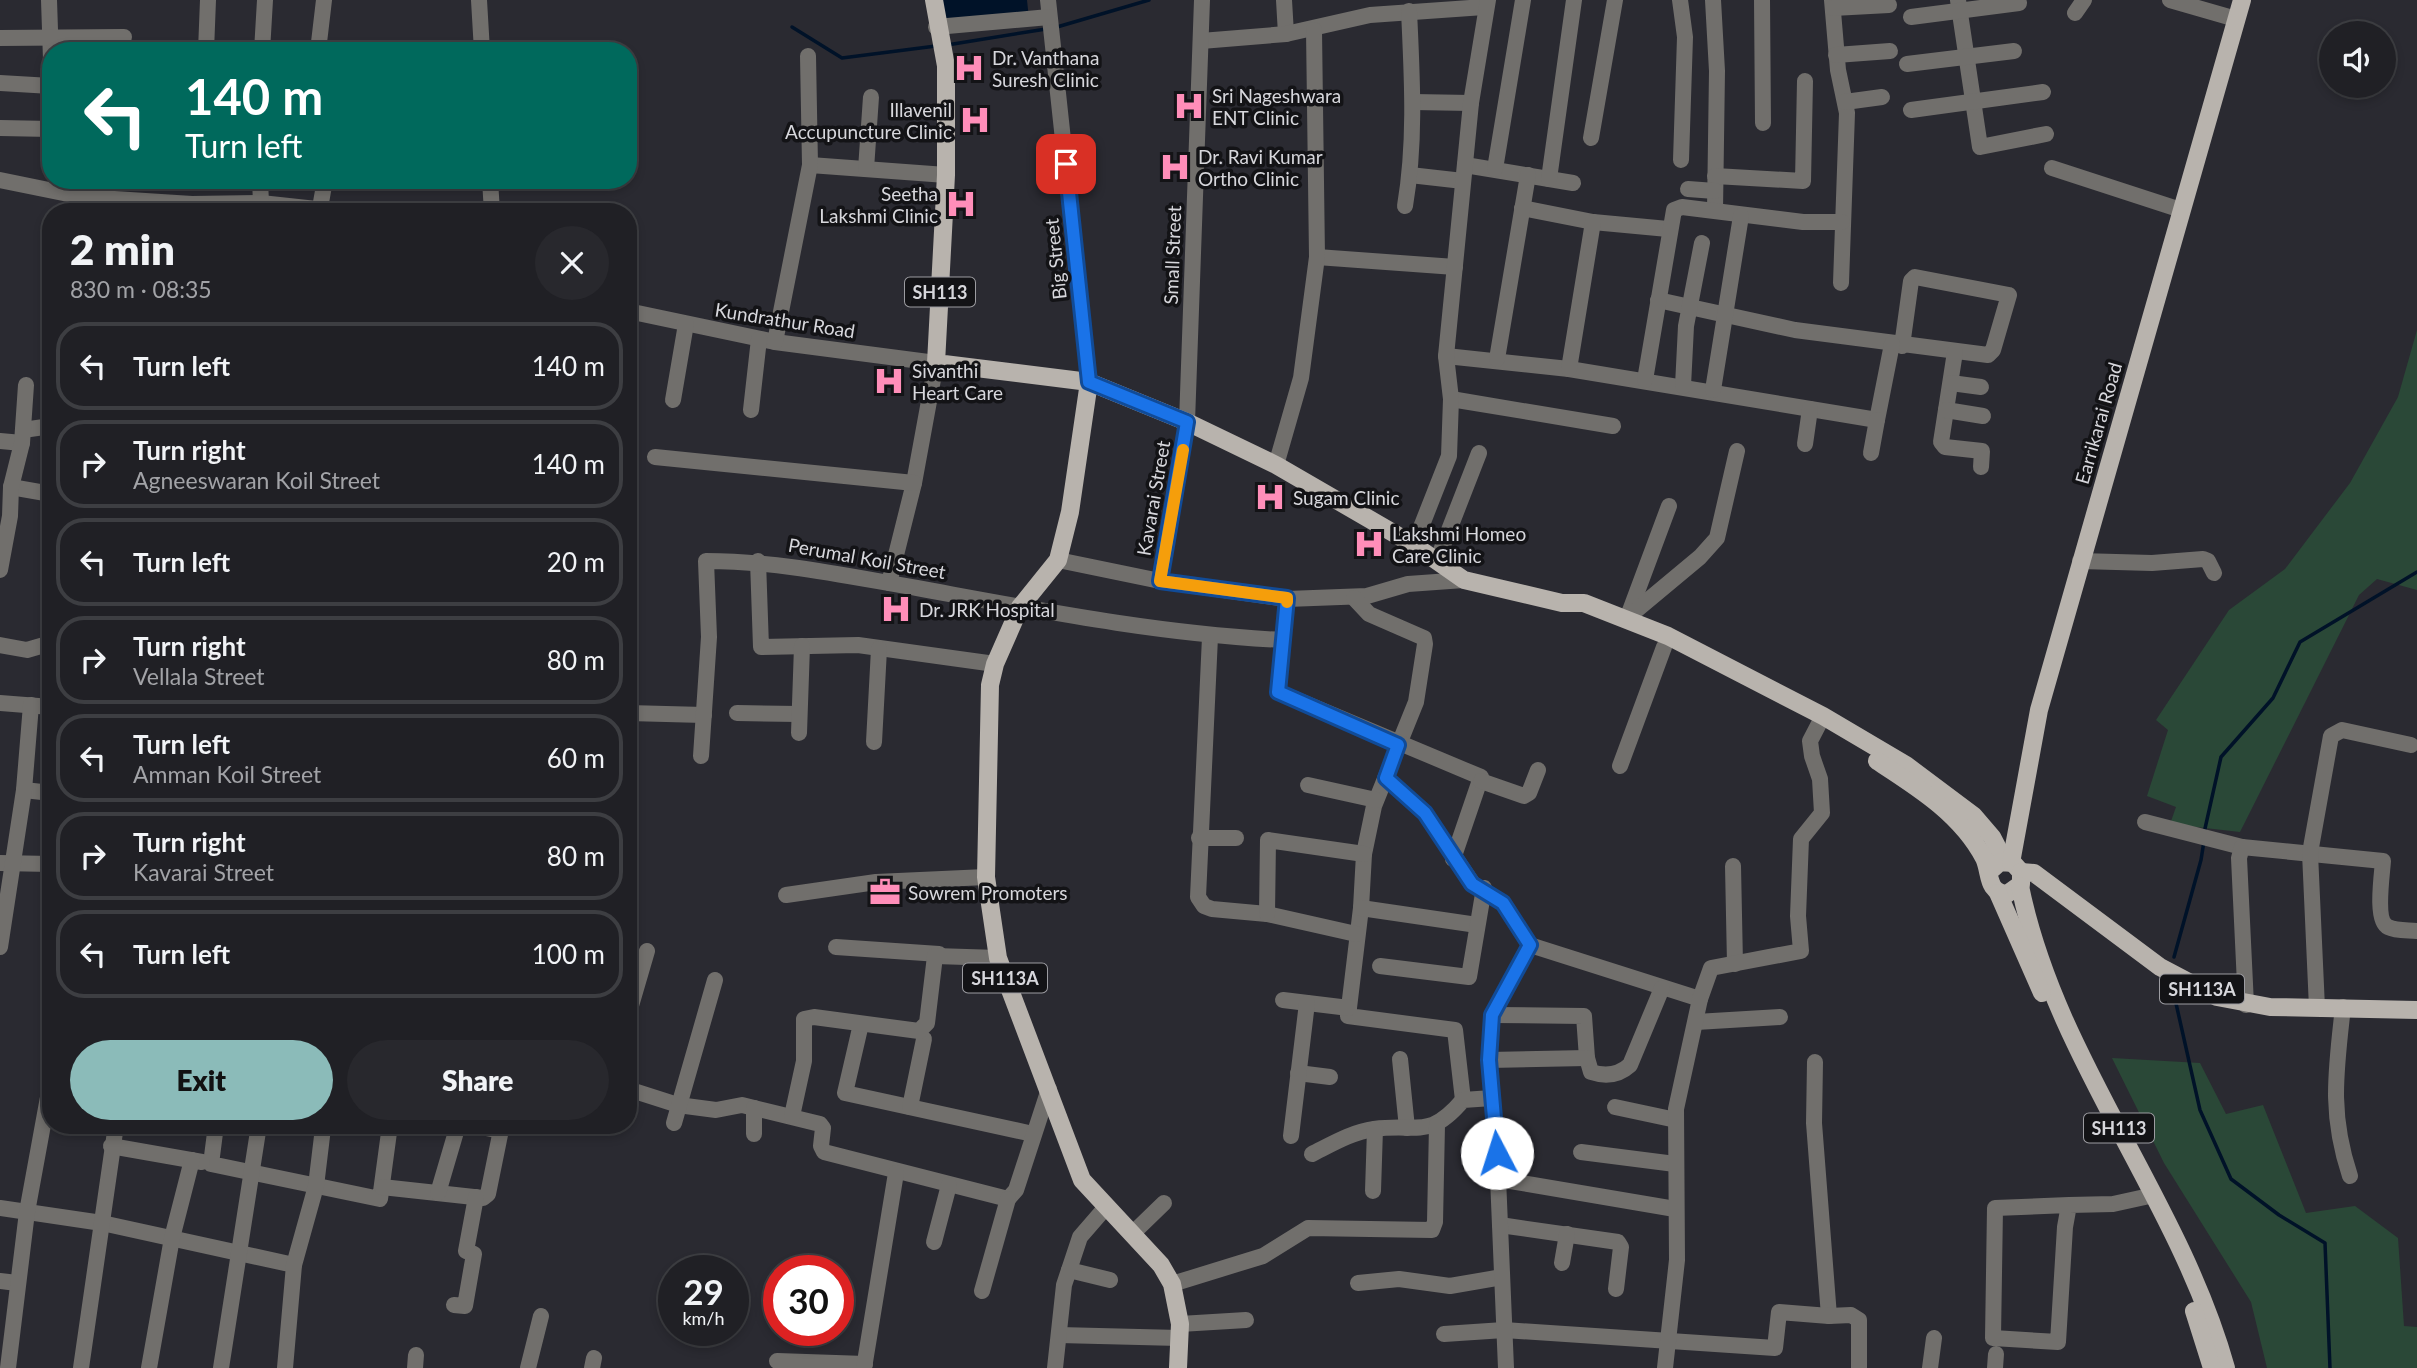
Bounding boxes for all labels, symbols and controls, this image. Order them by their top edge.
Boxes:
map controls [2319,21,2396,98]
button: sound [2319,21,2396,98]
place label: Dr. Vanthana Suresh Clinic [992,46,1099,91]
hospital icon: Dr. Vanthana Suresh Clinic [952,51,986,85]
text: 140 m [185,67,323,125]
icon: left [70,70,161,161]
place label: Sri Nageshwara ENT Clinic [1212,84,1341,129]
hospital icon: Sri Nageshwara ENT Clinic [1172,89,1206,123]
place label: Illavenil Accupuncture Clinic [785,98,952,143]
hospital icon: Illavenil Accupuncture Clinic [958,103,992,137]
text: Turn left [185,126,302,165]
pin [1036,134,1096,194]
icon: arrive [1047,145,1085,183]
place label: Dr. Ravi Kumar Ortho Clinic [1198,145,1323,190]
hospital icon: Dr. Ravi Kumar Ortho Clinic [1158,150,1192,184]
place label: Seetha Lakshmi Clinic [819,182,938,227]
hospital icon: Seetha Lakshmi Clinic [944,187,978,221]
street label: Small Street [1159,205,1185,305]
street label: Big Street [1039,217,1071,301]
text: 2 min [70,224,175,274]
button: close [535,226,609,300]
text: 830 m · 08:35 [70,275,212,303]
road number: SH113 [905,278,975,306]
street label: Kundrathur Road [713,298,857,342]
icon: left [74,347,112,385]
text: Turn left [133,350,230,382]
text: 140 m [532,350,605,382]
place label: Sivanthi Heart Care [912,359,1003,404]
street label: Earrikarai Road [2070,359,2126,487]
hospital icon: Sivanthi Heart Care [872,364,906,398]
text: Turn right [133,434,246,466]
street label: Kavarai Street [1132,438,1174,557]
icon: right [74,445,112,483]
text: 140 m [532,448,605,480]
text: Agneeswaran Koil Street [133,466,380,494]
hospital icon: Sugam Clinic [1253,480,1287,514]
place label: Sugam Clinic [1293,486,1400,509]
place label: Lakshmi Homeo Care Clinic [1392,522,1526,567]
hospital icon: Lakshmi Homeo Care Clinic [1352,527,1386,561]
street label: Perumal Koil Street [786,533,948,583]
icon: left [74,543,112,581]
text: Turn left [133,546,230,578]
text: 20 m [547,546,605,578]
hospital icon: Dr. JRK Hospital [879,592,913,626]
place label: Dr. JRK Hospital [919,598,1055,621]
text: Turn right [133,630,246,662]
icon: right [74,641,112,679]
text: 80 m [547,644,605,676]
text: Vellala Street [133,662,265,690]
text: Turn left [133,728,230,760]
icon: left [74,739,112,777]
text: 60 m [547,742,605,774]
text: Amman Koil Street [133,760,321,788]
text: Turn right [133,826,246,858]
icon: right [74,837,112,875]
text: 80 m [547,840,605,872]
text: Kavarai Street [133,858,274,886]
office icon: Sowrem Promoters [868,875,902,909]
place label: Sowrem Promoters [908,881,1068,904]
icon: left [74,935,112,973]
text: Turn left [133,938,230,970]
text: 100 m [532,938,605,970]
road number: SH113A [963,964,1047,993]
road number: SH113A [2160,974,2244,1004]
button: Exit [70,1040,333,1120]
button: Share [347,1040,609,1120]
road number: SH113 [2084,1114,2154,1142]
position arrow [1460,1116,1534,1190]
speed limit sign: 30 [763,1255,854,1346]
text: 29 [683,1270,724,1312]
text: km/h [682,1307,725,1329]

